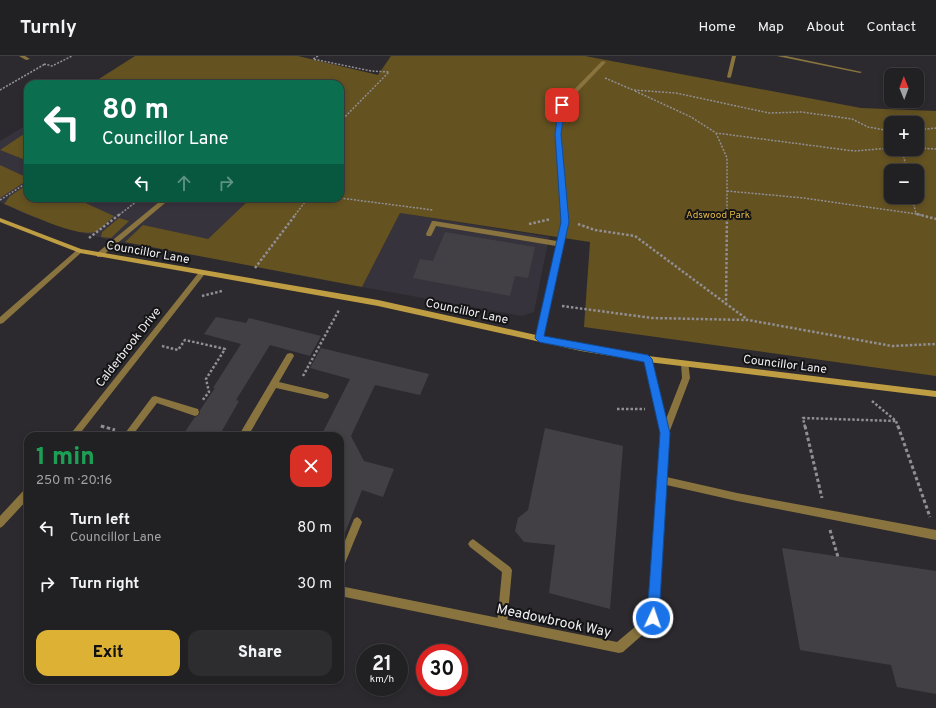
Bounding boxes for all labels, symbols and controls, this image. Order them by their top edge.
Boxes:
text: Turnly [20,16,77,40]
text: Home [699,19,736,36]
text: Map [758,19,784,36]
text: About [806,19,845,36]
text: Contact [867,19,916,36]
north arrow [884,68,924,108]
map controls [884,68,924,204]
pin [545,88,579,122]
text: 80 m [102,93,169,129]
icon: arrive [551,94,573,116]
icon: left [36,96,88,148]
button: + [884,116,924,156]
text: Councillor Lane [102,128,229,151]
button: − [884,164,924,204]
icon: left [131,172,153,194]
icon: ahead [173,172,195,194]
icon: right [215,172,237,194]
park label: Adswood Park [686,209,750,222]
street label: Councillor Lane [105,238,191,268]
street label: Councillor Lane [424,295,510,329]
street label: Calderbrook Drive [92,304,165,391]
street label: Councillor Lane [742,352,828,378]
text: 1 min [36,443,95,473]
button: close [290,445,332,487]
text: 250 m · 20:16 [36,473,112,489]
text: Turn left [70,511,130,530]
icon: left [36,517,58,539]
text: 80 m [297,519,332,538]
text: Councillor Lane [70,530,161,546]
icon: right [36,573,58,595]
text: Turn right [70,575,139,594]
text: 30 m [297,575,332,594]
position arrow [632,597,674,639]
street label: Meadowbrook Way [495,601,613,642]
button: Exit [36,630,180,676]
button: Share [188,630,332,676]
speed limit sign: 30 [416,644,468,696]
text: 21 [372,652,392,678]
text: km/h [370,673,394,686]

